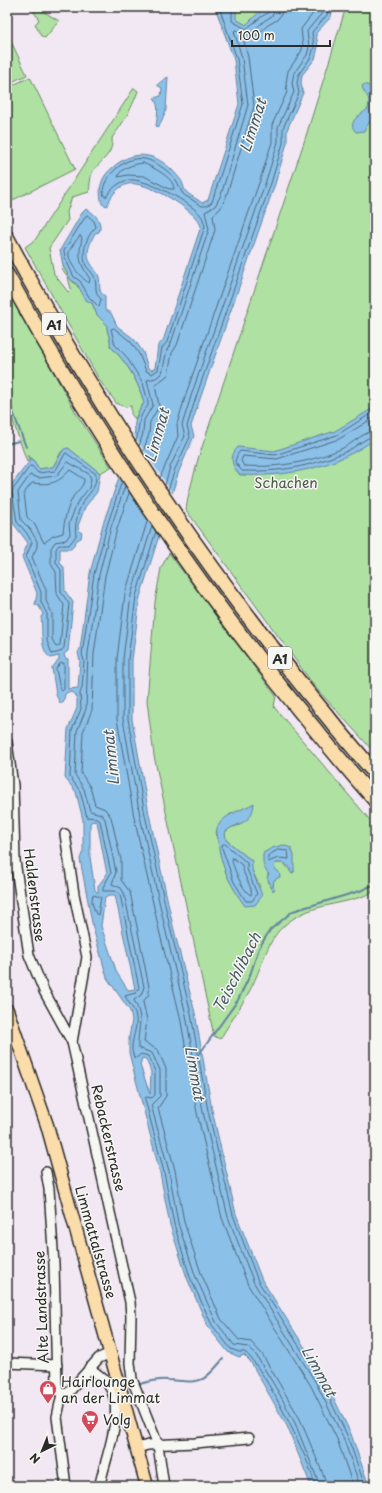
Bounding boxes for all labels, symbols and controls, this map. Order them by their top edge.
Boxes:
scale bar [232,22,330,48]
text: 100 m [238,26,275,44]
water label: Limmat [233,94,272,155]
road number: A1 [42,313,66,335]
water label: Limmat [137,404,175,465]
park label: Schachen [254,472,318,493]
road number: A1 [268,647,292,669]
water label: Limmat [96,728,124,787]
street label: Haldenstrasse [19,847,51,943]
water label: Teischlibach [206,928,266,1016]
water label: Limmat [180,1044,212,1104]
street label: Rebackerstrasse [86,1082,132,1194]
street label: Limmattalstrasse [70,1183,122,1301]
street label: Alte Landstrasse [29,1250,53,1364]
water label: Limmat [297,1341,344,1402]
place label: Hairlounge an der Limmat [61,1371,160,1408]
shop icon: Hairlounge an der Limmat [38,1379,58,1404]
supermarket icon: Volg [80,1409,100,1434]
place label: Volg [103,1409,131,1430]
north arrow [22,1431,62,1471]
text: N [26,1449,44,1468]

